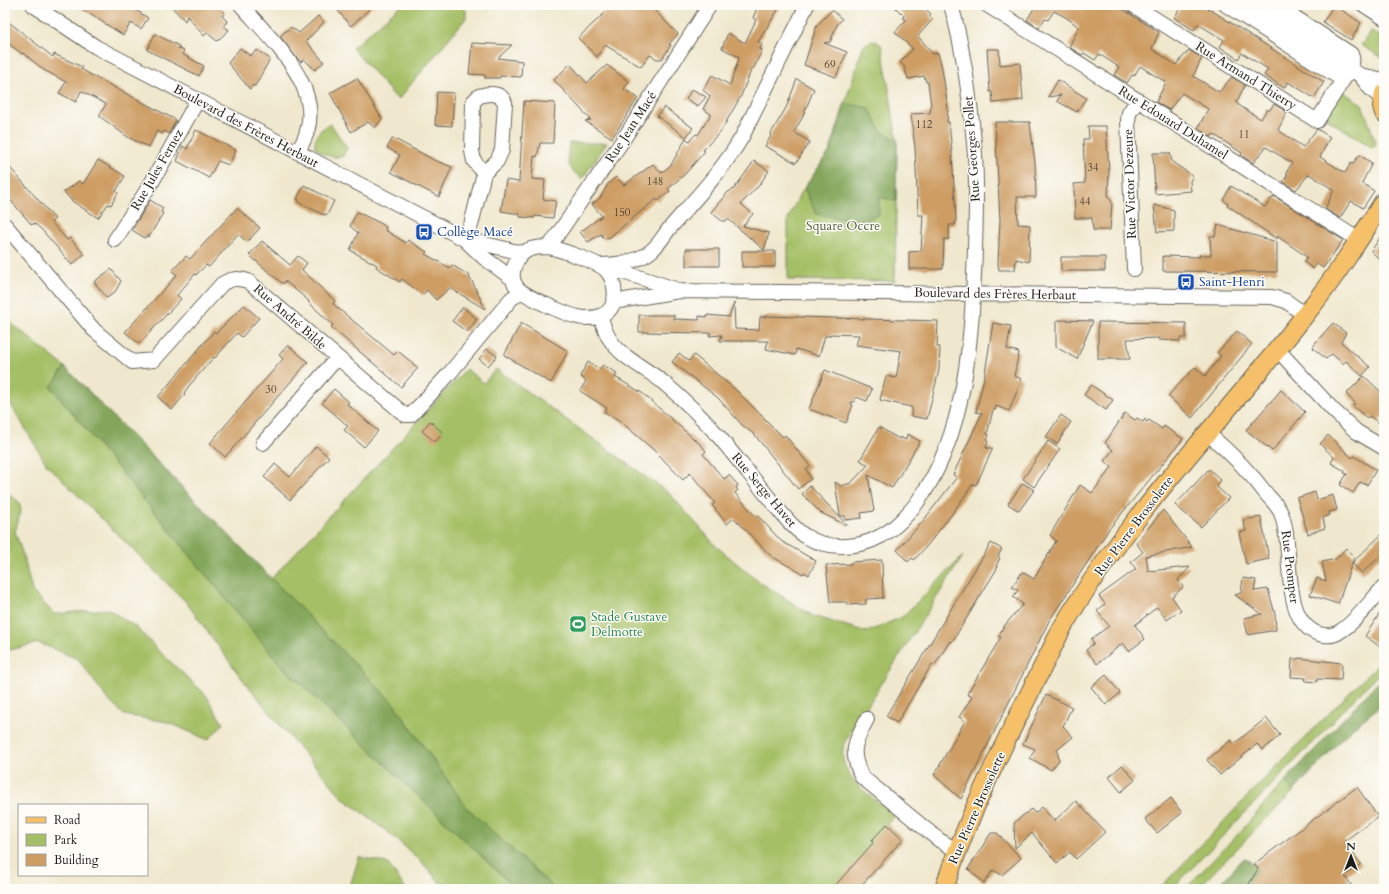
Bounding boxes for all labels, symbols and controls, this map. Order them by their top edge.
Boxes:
street label: Rue Armand Thierry [1192,37,1300,115]
house number: 69 [824,57,836,72]
street label: Boulevard des Frères Herbaut [170,80,322,172]
street label: Rue Edouard Duhamel [1115,82,1232,164]
street label: Rue Jean Macé [601,88,661,166]
street label: Rue Georges Pollet [959,96,985,202]
house number: 112 [916,117,933,132]
street label: Rue Jules Fernez [126,126,188,214]
house number: 11 [1238,127,1250,142]
street label: Rue Victor Dezeure [1119,129,1141,239]
house number: 34 [1087,160,1099,175]
house number: 148 [647,174,663,189]
house number: 44 [1079,194,1091,209]
house number: 150 [614,205,631,220]
park label: Square Occre [806,217,880,235]
bus stop icon: Collège Macé [414,222,434,242]
place label: Collège Macé [437,223,513,241]
bus stop icon: Saint-Henri [1176,272,1196,292]
place label: Saint-Henri [1199,273,1265,291]
street label: Rue André Bilde [249,280,331,354]
street label: Boulevard des Frères Herbaut [914,284,1076,304]
house number: 30 [265,382,277,397]
street label: Rue Serge Havet [727,449,801,531]
street label: Rue Pierre Brossolette [1090,472,1178,580]
street label: Rue Promper [1277,529,1303,605]
place label: Stade Gustave Delmotte [591,608,668,641]
sports icon: Stade Gustave Delmotte [568,614,588,634]
street label: Rue Pierre Brossolette [944,749,1010,867]
legend [18,804,148,876]
text: Road [54,812,81,828]
text: Park [54,832,78,848]
north arrow [1331,836,1371,876]
text: N [1346,839,1356,854]
text: Building [54,852,99,868]

